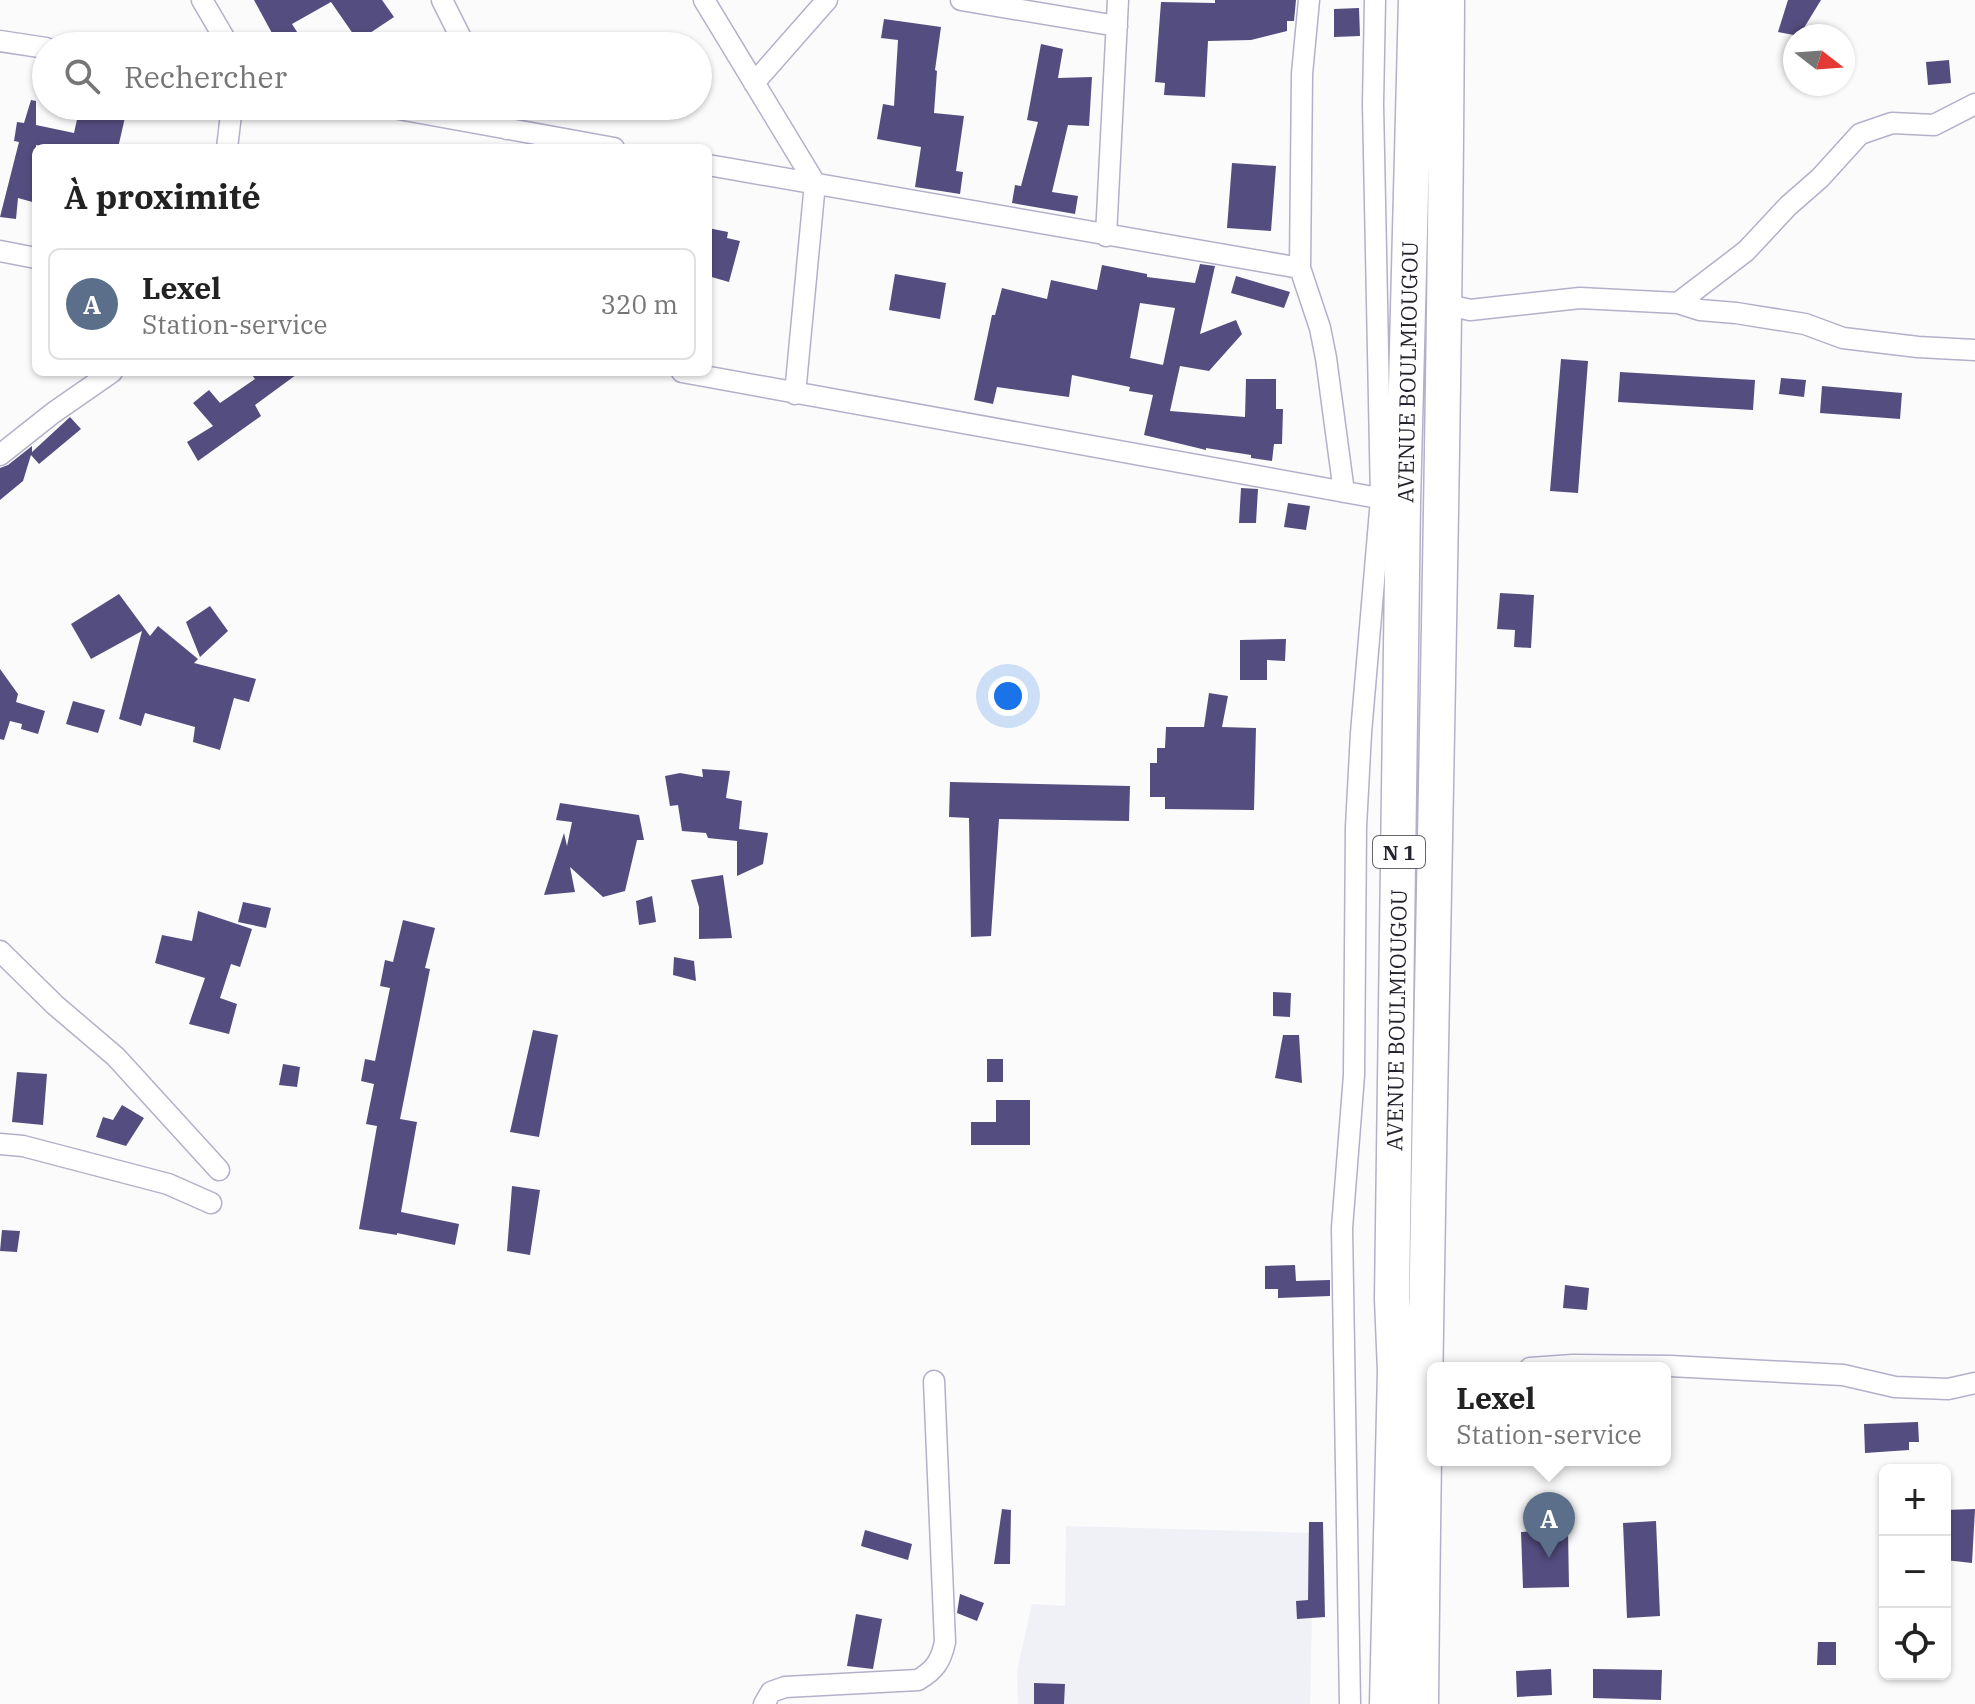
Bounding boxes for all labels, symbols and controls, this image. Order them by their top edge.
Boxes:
north arrow [1783,24,1855,96]
search box [32,32,712,120]
icon: search [60,54,104,98]
text: Rechercher [124,57,287,96]
text: À proximité [64,174,261,218]
street label: AVENUE BOULMIOUGOU [1390,241,1424,503]
text: Lexel [142,268,221,307]
text: A [83,287,101,321]
text: 320 m [600,287,678,321]
text: Station-service [142,307,327,341]
your location [988,676,1028,716]
road number: N 1 [1373,836,1425,868]
street label: AVENUE BOULMIOUGOU [1379,889,1413,1151]
popup [1427,1362,1671,1466]
text: Lexel [1456,1378,1535,1417]
text: Station-service [1456,1417,1642,1451]
map controls [1879,1464,1951,1680]
button: + [1879,1464,1951,1536]
pin: A [1523,1492,1575,1558]
button: − [1879,1536,1951,1608]
button: locate [1879,1608,1951,1680]

